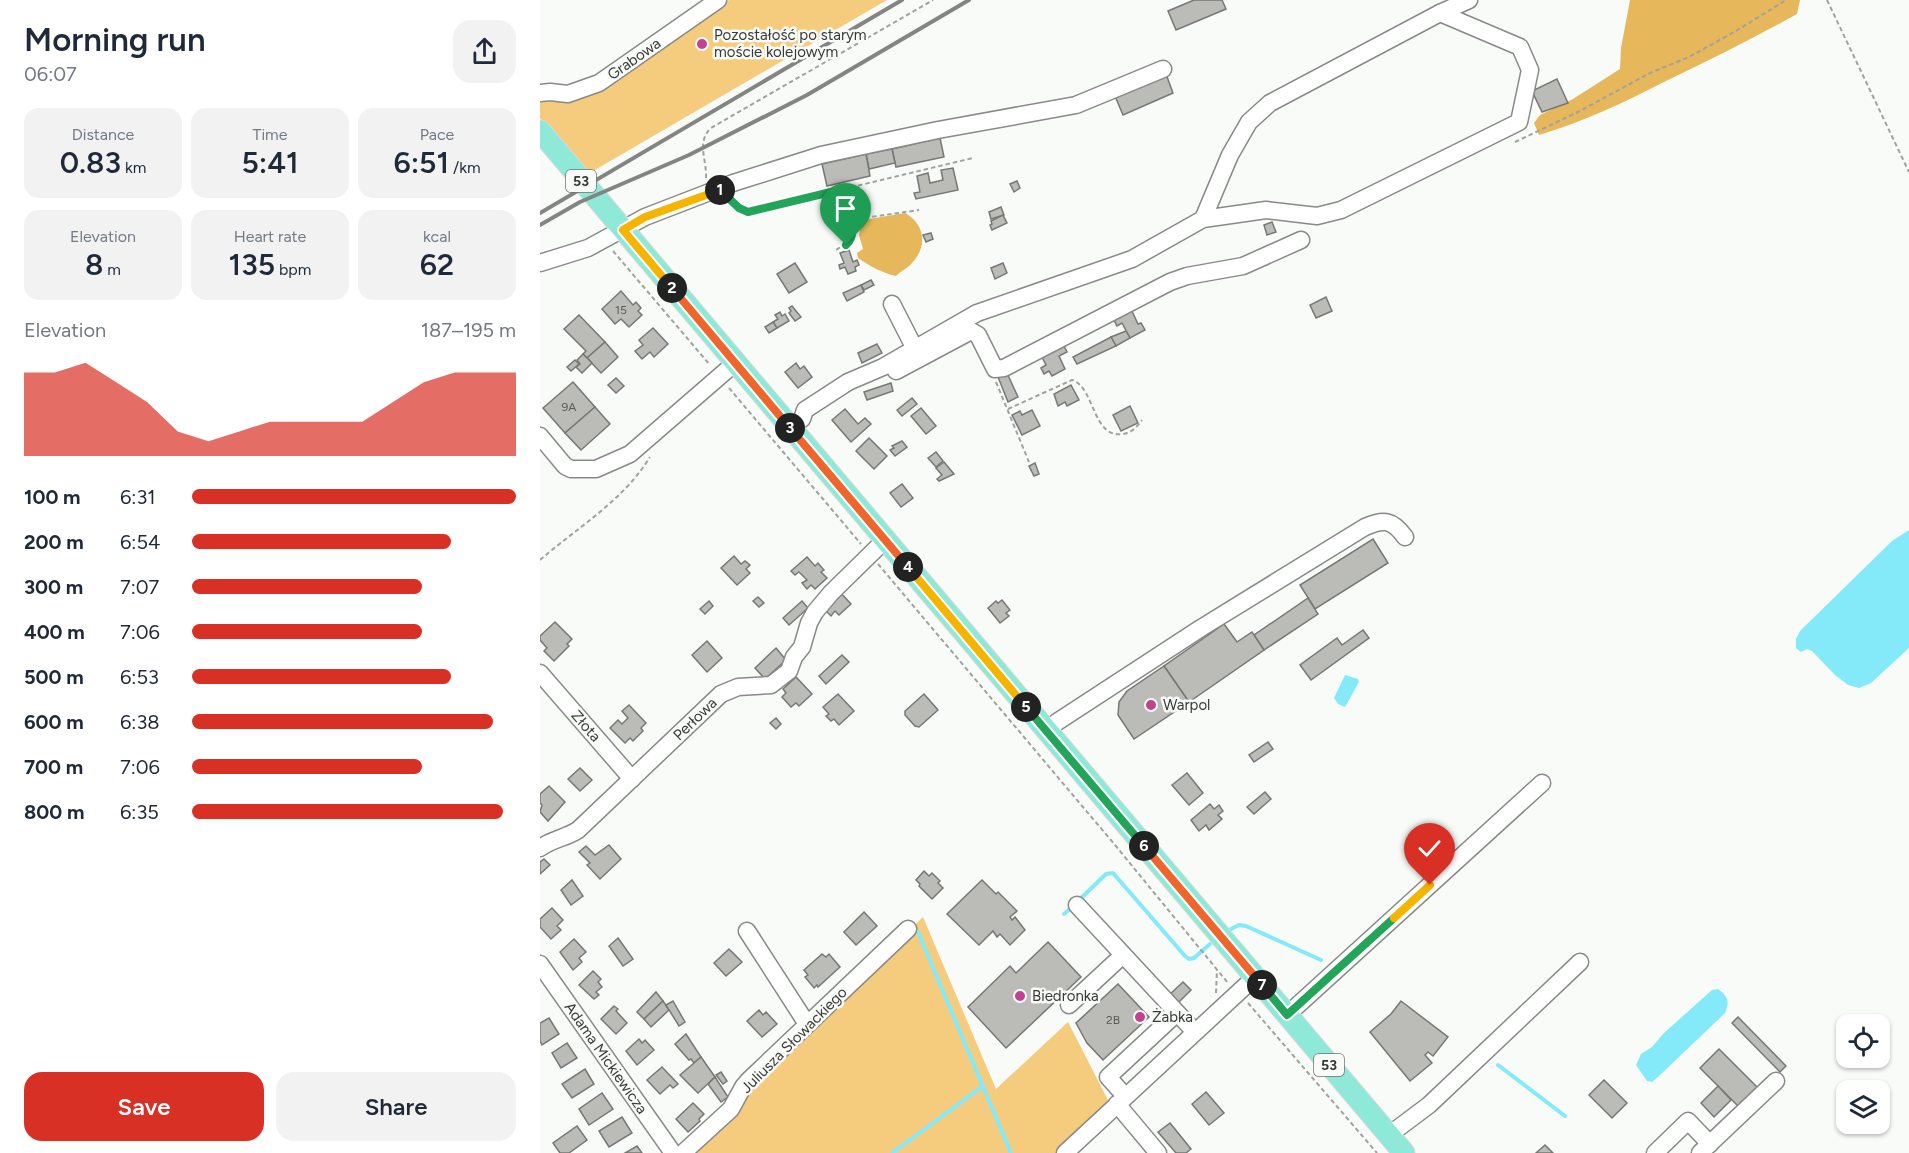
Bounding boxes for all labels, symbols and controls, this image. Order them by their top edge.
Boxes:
text: Morning run [24,20,206,59]
button: share [453,20,516,83]
place label: Pozostałość po starym moście kolejowym [714,26,867,61]
street label: Grabowa [604,34,664,84]
marker: Pozostałość po starym moście kolejowym [695,37,709,51]
text: 06:07 [24,62,77,86]
text: Distance [72,125,134,144]
text: Time [253,125,287,144]
text: Pace [420,125,454,144]
text: 0.83 [60,144,121,181]
text: 5:41 [241,144,299,181]
text: 6:51 [393,144,449,181]
text: km [121,158,146,177]
text: /km [449,158,481,177]
road number: 53 [566,170,596,192]
pin: 1 [705,175,735,205]
text: 1 [717,180,723,199]
pin [820,183,871,245]
icon: arrive [829,192,862,225]
text: Elevation [70,227,136,246]
text: Heart rate [234,227,306,246]
text: kcal [423,227,451,246]
text: 8 [85,246,103,283]
text: 135 [229,246,275,283]
text: 62 [420,246,454,283]
text: m [103,260,121,279]
text: bpm [275,260,311,279]
pin: 2 [657,273,687,303]
text: 2 [667,278,677,297]
house number: 15 [615,303,627,317]
text: Elevation [24,318,106,342]
text: 187–195 m [421,318,516,342]
house number: 9A [562,400,576,414]
pin: 3 [775,413,805,443]
text: 3 [786,418,794,437]
text: 100 m [24,485,81,509]
text: 6:31 [120,485,156,509]
text: 200 m [24,530,84,554]
text: 6:54 [120,530,160,554]
pin: 4 [893,552,923,582]
text: 4 [903,557,913,576]
text: 300 m [24,575,83,599]
text: 7:07 [120,575,159,599]
text: 400 m [24,620,85,644]
text: 7:06 [120,620,160,644]
text: 500 m [24,665,84,689]
text: 6:53 [120,665,159,689]
pin: 5 [1011,692,1041,722]
street label: Perłowa [669,694,721,744]
place label: Warpol [1163,696,1210,714]
text: 5 [1021,697,1031,716]
marker: Warpol [1144,698,1158,712]
street label: Złota [567,707,605,745]
text: 600 m [24,710,84,734]
text: 6:38 [120,710,160,734]
text: 700 m [24,755,83,779]
text: 7:06 [120,755,160,779]
text: 800 m [24,800,84,824]
text: 6:35 [120,800,159,824]
pin [1404,823,1455,885]
pin: 6 [1129,831,1159,861]
icon: check [1413,832,1446,865]
text: 6 [1139,836,1149,855]
pin: 7 [1247,970,1277,1000]
text: 7 [1258,975,1266,994]
street label: Juliusza Słowackiego [737,983,851,1097]
place label: Biedronka [1032,987,1099,1005]
marker: Biedronka [1013,989,1027,1003]
street label: Adama Mickiewicza [561,999,651,1117]
place label: Żabka [1152,1008,1193,1026]
marker: Żabka [1133,1010,1147,1024]
house number: 2B [1106,1013,1120,1027]
map controls [1836,1014,1890,1134]
button: locate [1836,1014,1890,1068]
road number: 53 [1314,1054,1344,1076]
button: Save [24,1072,264,1141]
button: Share [276,1072,516,1141]
button: layers [1836,1080,1890,1134]

